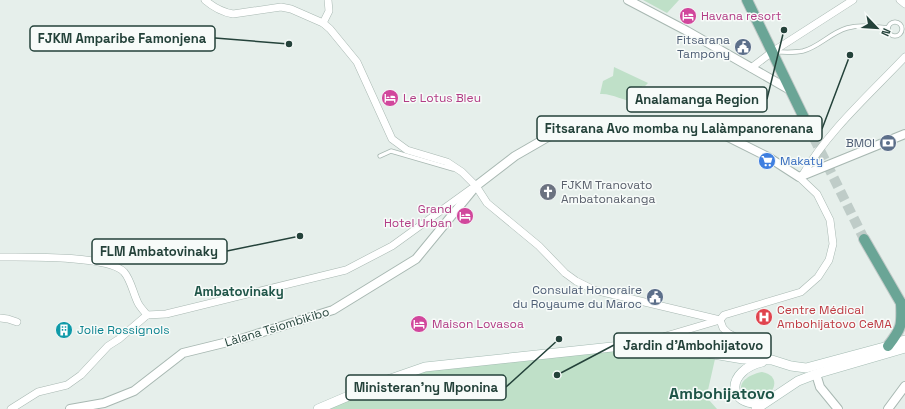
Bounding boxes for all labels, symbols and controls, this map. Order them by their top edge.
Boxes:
hotel icon: Havana resort [678,6,698,26]
place label: Havana resort [701,8,781,24]
north arrow [857,8,897,48]
callout: FJKM Amparibe Famonjena [30,26,215,51]
text: N [878,26,894,39]
text: FJKM Amparibe Famonjena [38,30,207,47]
place label: Fitsarana Tampony [676,32,730,62]
public building icon: Fitsarana Tampony [733,37,753,57]
callout: Analamanga Region [627,87,767,112]
hotel icon: Le Lotus Bleu [380,88,400,108]
place label: Le Lotus Bleu [403,90,481,106]
text: Analamanga Region [635,91,759,108]
callout: Fitsarana Avo momba ny Lalàmpanorenana [537,116,822,141]
text: Fitsarana Avo momba ny Lalàmpanorenana [545,120,814,137]
bank icon: BMOI [878,133,898,153]
place label: BMOI [846,135,875,151]
supermarket icon: Makaty [757,151,777,171]
place label: Makaty [780,153,823,169]
place label: FJKM Tranovato Ambatonakanga [561,177,655,207]
church icon: FJKM Tranovato Ambatonakanga [538,182,558,202]
place label: Grand Hotel Urban [384,201,452,231]
hotel icon: Grand Hotel Urban [455,206,475,226]
callout: FLM Ambatovinaky [92,239,227,264]
text: FLM Ambatovinaky [100,243,218,260]
place label: Consulat Honoraire du Royaume du Maroc [513,282,642,312]
district label: Ambatovinaky [194,283,284,300]
public building icon: Consulat Honoraire du Royaume du Maroc [645,287,665,307]
place label: Centre Médical Ambohijatovo CeMA [777,302,892,332]
street label: Làlana Tsiombikibo [223,303,331,351]
hospital icon: Centre Médical Ambohijatovo CeMA [754,307,774,327]
hotel icon: Maison Lovasoa [409,314,429,334]
place label: Maison Lovasoa [432,316,524,332]
building icon: Jolie Rossignols [54,320,74,340]
place label: Jolie Rossignols [77,322,170,338]
callout: Jardin d'Ambohijatovo [614,333,771,358]
text: Jardin d'Ambohijatovo [623,337,763,354]
callout: Ministeran'ny Mponina [346,375,506,400]
text: Ministeran'ny Mponina [354,379,499,396]
district label: Ambohijatovo [669,383,775,404]

